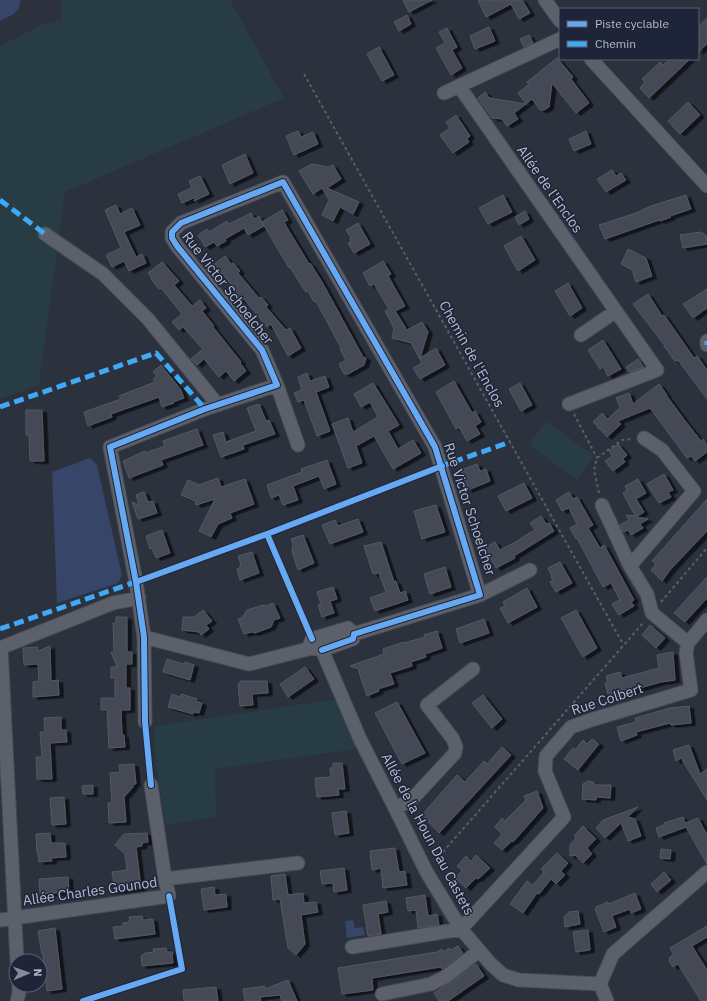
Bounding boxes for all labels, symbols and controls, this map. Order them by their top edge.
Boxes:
legend [559,8,699,60]
text: Piste cyclable [595,16,670,31]
text: Chemin [595,36,636,51]
street label: Allée de l'Enclos [513,142,587,237]
street label: Rue Victor Schoelcher [178,228,278,348]
street label: Chemin de l'Enclos [435,297,509,411]
street label: Rue Victor Schoelcher [440,440,500,578]
street label: Rue Colbert [569,679,645,719]
street label: Allée de la Houn Dau Castets [378,750,479,918]
street label: Allée Charles Gounod [22,873,158,909]
north arrow [8,953,48,993]
text: N [31,968,45,977]

